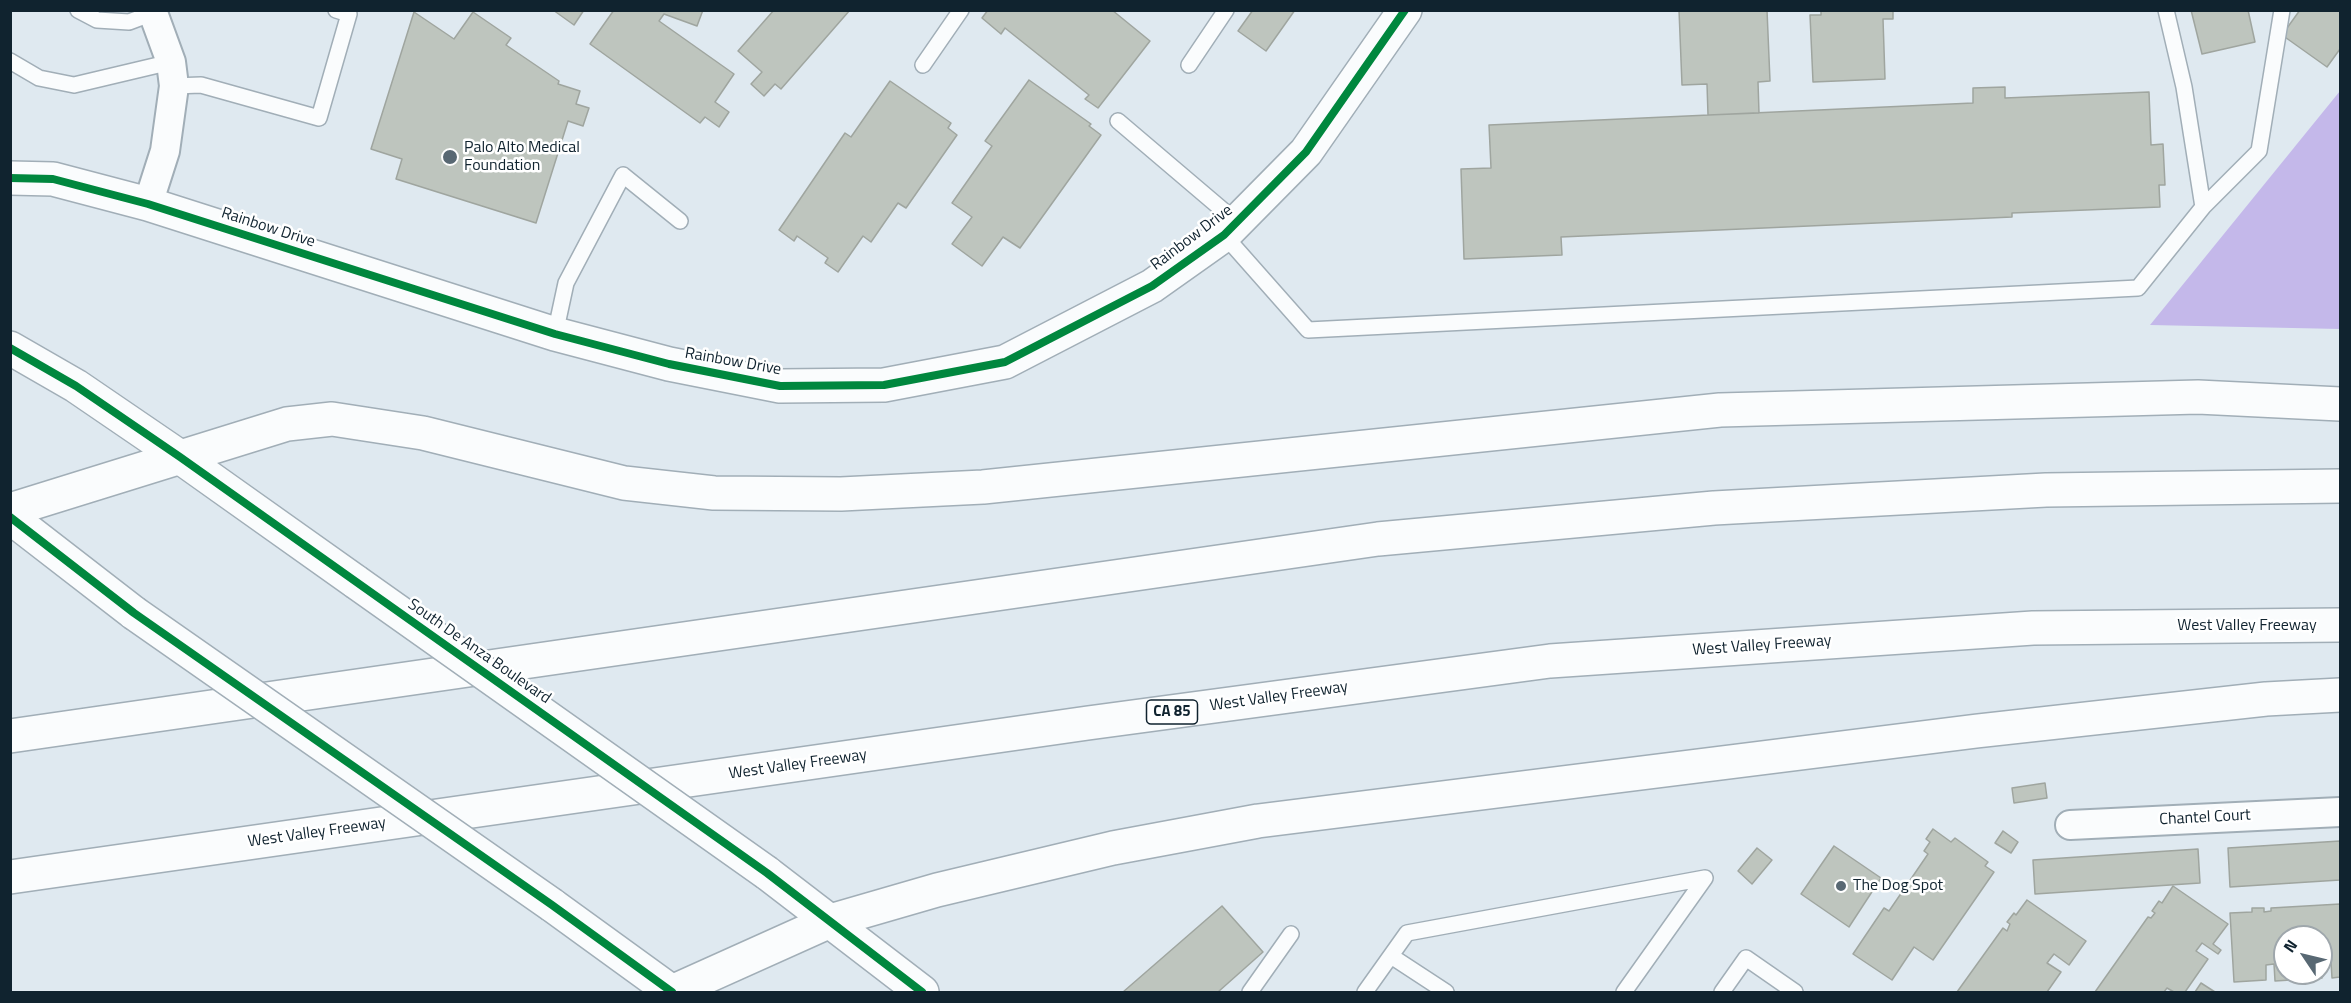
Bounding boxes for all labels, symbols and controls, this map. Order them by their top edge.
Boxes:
place label: Palo Alto Medical Foundation [464,138,580,176]
marker: Palo Alto Medical Foundation [441,148,459,166]
street label: Rainbow Drive [1147,201,1237,275]
street label: Rainbow Drive [219,204,317,252]
street label: Rainbow Drive [683,344,783,380]
street label: South De Anza Boulevard [404,595,554,709]
street label: West Valley Freeway [2177,616,2317,636]
street label: West Valley Freeway [1692,632,1832,660]
street label: West Valley Freeway [1209,678,1349,716]
road number: CA 85 [1146,700,1198,724]
street label: West Valley Freeway [728,746,868,784]
street label: Chantel Court [2159,806,2251,830]
street label: West Valley Freeway [247,814,387,852]
place label: The Dog Spot [1853,876,1943,896]
marker: The Dog Spot [1834,879,1848,893]
north arrow [2273,925,2333,985]
text: N [2277,934,2303,957]

